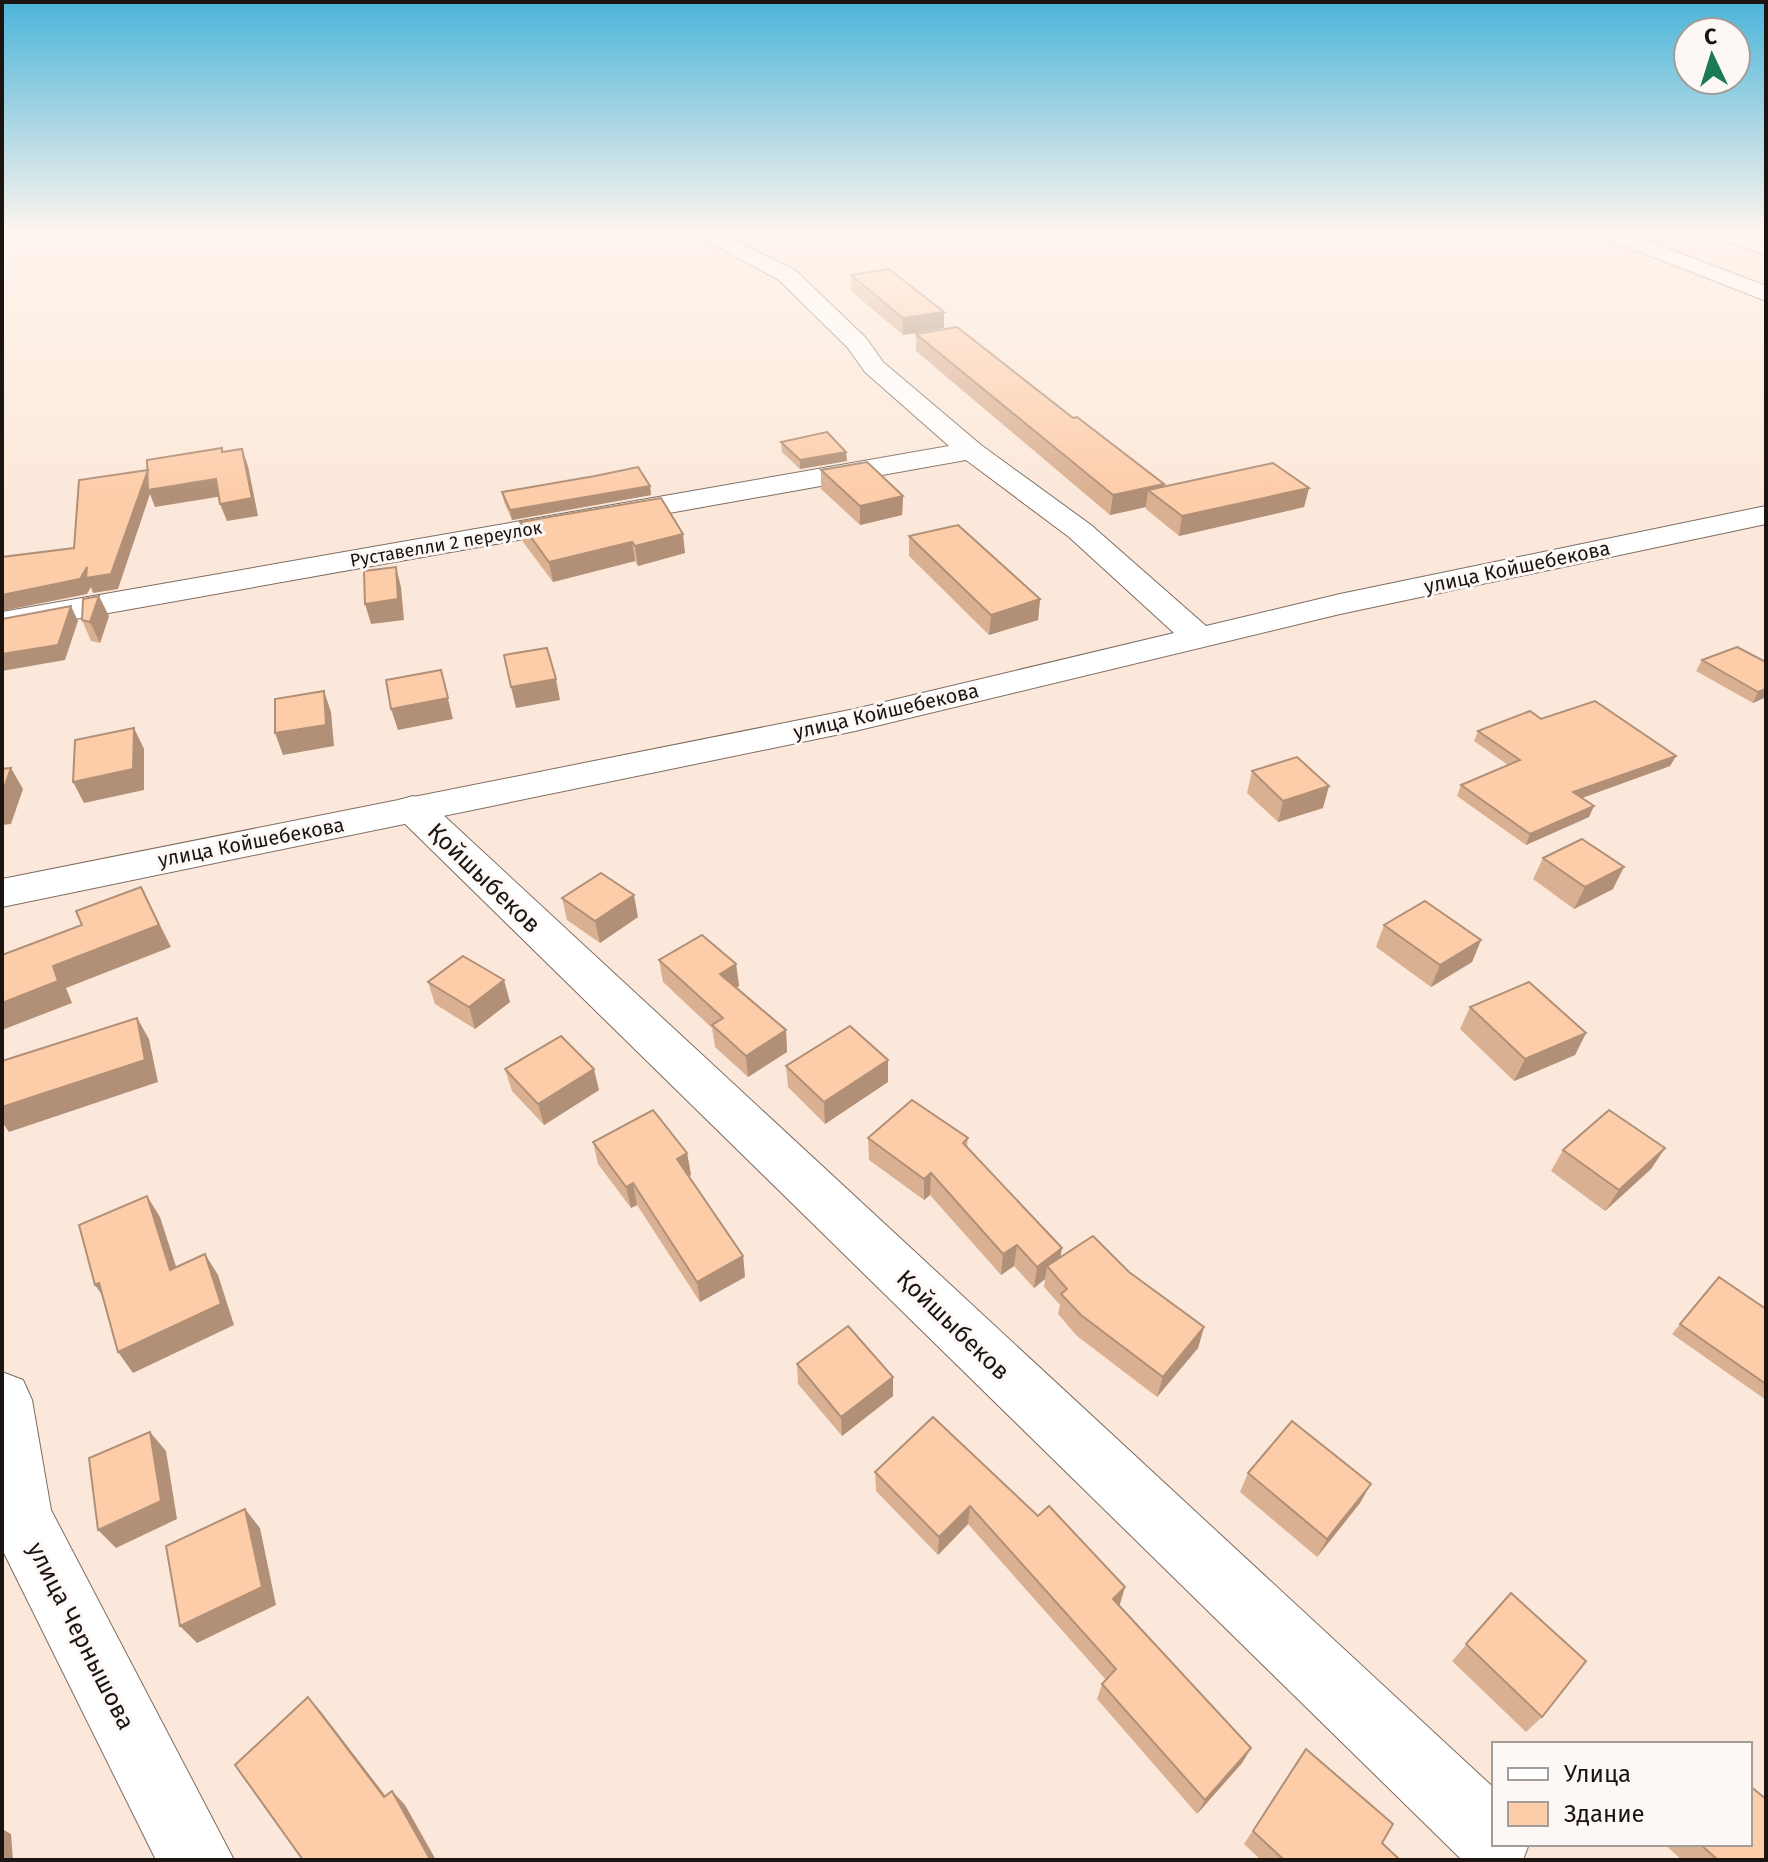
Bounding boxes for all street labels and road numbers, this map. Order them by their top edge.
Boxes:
street label: Руставелли 2 переулок [348,516,544,572]
street label: улица Койшебекова [1422,536,1612,598]
street label: улица Койшебекова [791,678,981,744]
street label: улица Койшебекова [156,812,346,872]
street label: Қойшыбеков [422,817,546,939]
street label: Қойшыбеков [891,1264,1015,1386]
street label: улица Чернышова [22,1538,140,1734]

